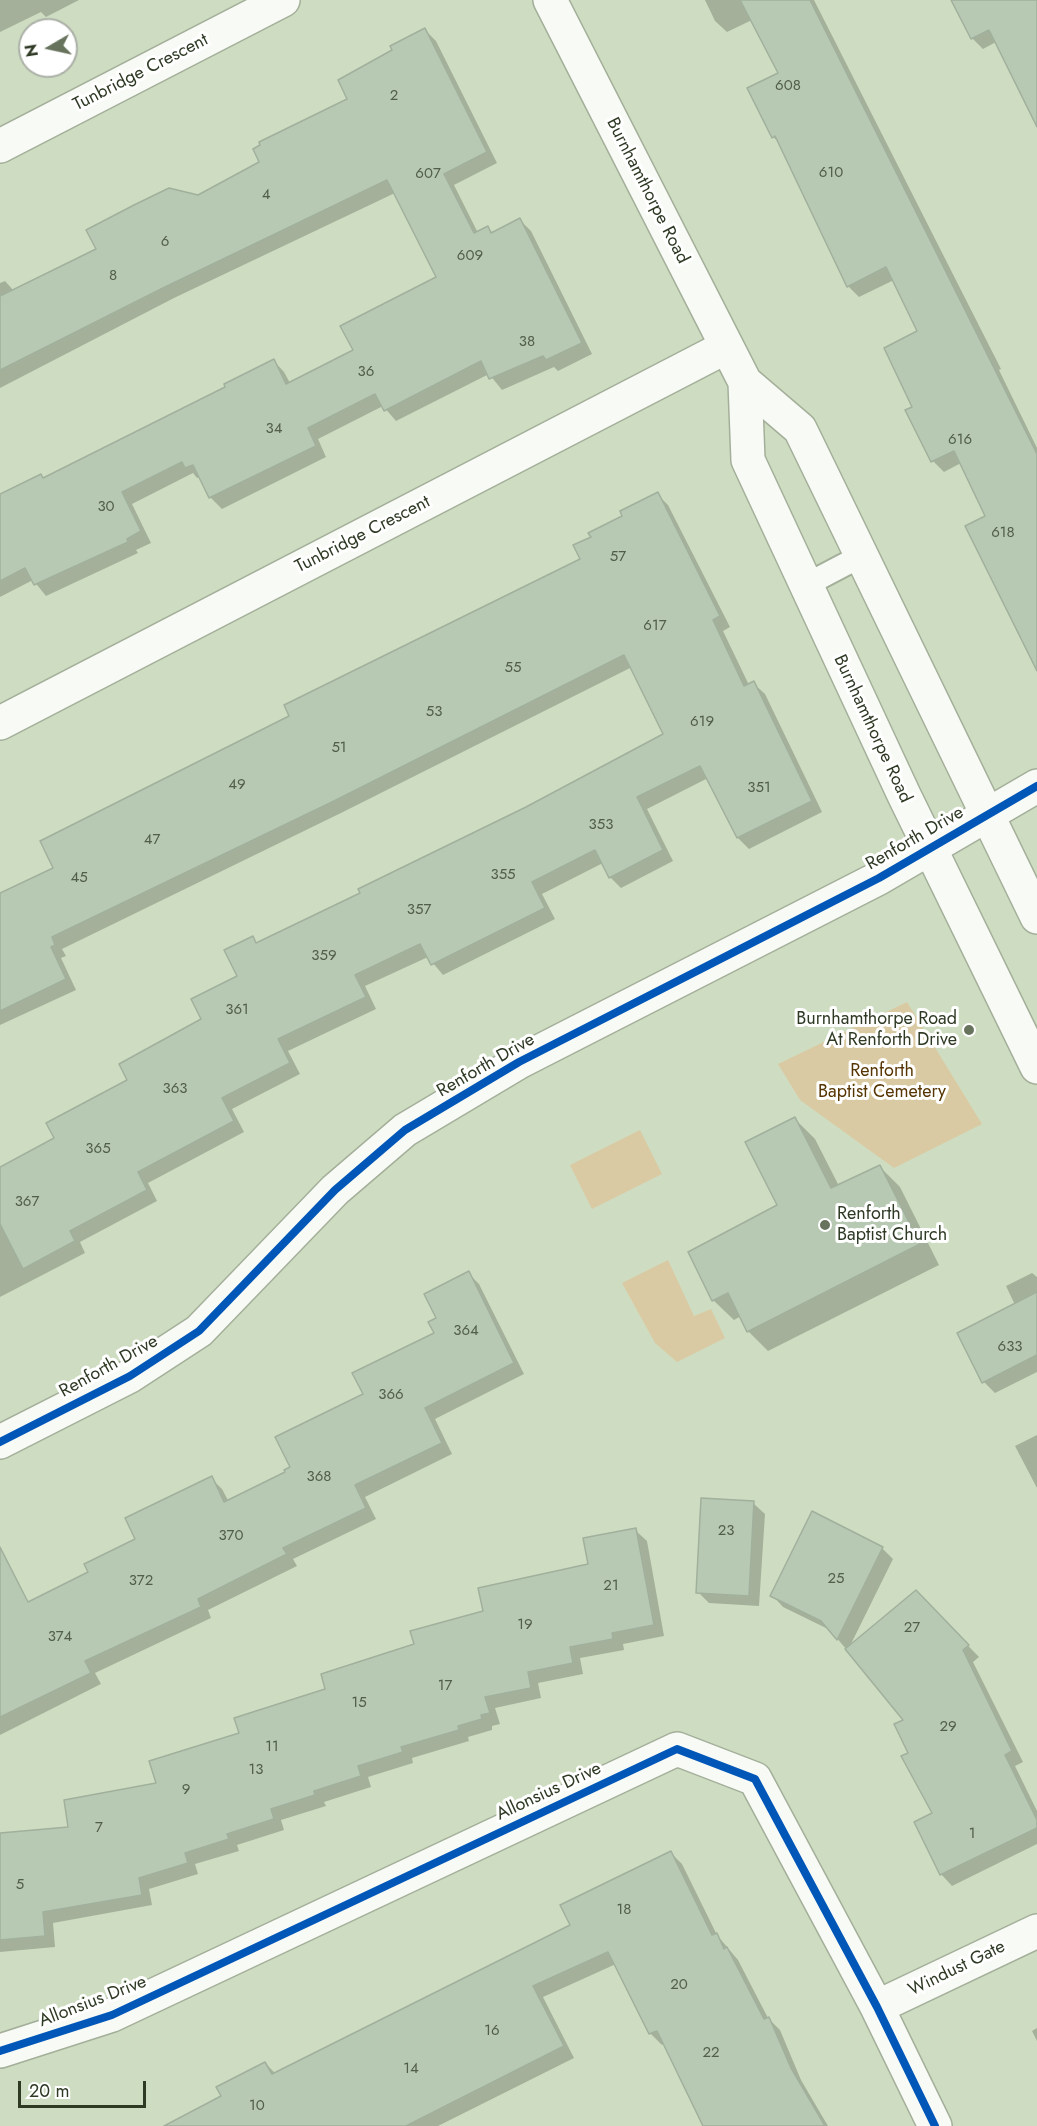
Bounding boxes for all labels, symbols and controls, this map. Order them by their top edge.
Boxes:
north arrow [18,18,78,78]
street label: Tunbridge Crescent [70,30,212,116]
text: N [19,43,44,59]
house number: 608 [775,77,801,95]
house number: 2 [390,87,398,105]
street label: Burnhamthorpe Road [601,114,693,268]
house number: 610 [819,164,843,182]
house number: 607 [415,165,441,183]
house number: 4 [262,186,270,204]
house number: 6 [161,233,169,251]
house number: 609 [457,247,483,265]
house number: 8 [109,267,117,285]
house number: 38 [519,333,535,351]
house number: 36 [358,363,374,381]
house number: 34 [266,420,282,438]
house number: 616 [948,431,972,449]
street label: Tunbridge Crescent [292,492,434,578]
house number: 30 [97,498,115,516]
house number: 618 [991,524,1015,542]
house number: 57 [610,548,626,566]
house number: 617 [643,617,667,635]
street label: Burnhamthorpe Road [828,652,916,806]
house number: 55 [505,659,521,677]
house number: 53 [426,703,442,721]
house number: 619 [690,713,714,731]
house number: 51 [331,739,347,757]
house number: 49 [228,776,246,794]
house number: 351 [747,779,771,797]
street label: Renforth Drive [862,802,968,876]
house number: 353 [589,816,613,834]
house number: 47 [144,831,160,849]
house number: 355 [490,866,516,884]
house number: 45 [70,869,88,887]
house number: 357 [407,901,431,919]
house number: 359 [311,947,337,965]
house number: 361 [225,1001,249,1019]
place label: Burnhamthorpe Road At Renforth Drive [796,1009,957,1052]
marker: Burnhamthorpe Road At Renforth Drive [962,1023,976,1037]
street label: Renforth Drive [433,1029,539,1103]
park label: Renforth Baptist Cemetery [818,1061,946,1104]
house number: 363 [162,1080,188,1098]
house number: 365 [85,1140,111,1158]
house number: 367 [15,1193,39,1211]
place label: Renforth Baptist Church [837,1204,947,1246]
marker: Renforth Baptist Church [818,1218,832,1232]
house number: 364 [453,1322,479,1340]
street label: Renforth Drive [56,1331,162,1403]
house number: 633 [997,1338,1023,1356]
house number: 366 [378,1386,404,1404]
house number: 368 [306,1468,332,1486]
house number: 23 [718,1522,734,1540]
house number: 370 [219,1527,243,1545]
house number: 25 [828,1570,844,1588]
house number: 372 [129,1572,153,1590]
house number: 21 [603,1577,619,1595]
house number: 19 [517,1616,533,1634]
house number: 27 [904,1619,920,1637]
house number: 374 [48,1628,72,1646]
house number: 17 [438,1677,452,1695]
house number: 15 [351,1694,367,1712]
house number: 29 [939,1718,957,1736]
house number: 11 [265,1738,279,1756]
street label: Allonsius Drive [493,1758,605,1826]
house number: 13 [249,1761,263,1779]
house number: 9 [182,1781,190,1799]
house number: 7 [95,1819,103,1837]
house number: 1 [969,1825,975,1843]
house number: 5 [16,1876,24,1894]
house number: 18 [617,1901,631,1919]
street label: Windust Gate [905,1936,1009,2002]
street label: Allonsius Drive [36,1972,150,2032]
house number: 20 [670,1976,688,1994]
house number: 16 [484,2022,500,2040]
house number: 22 [702,2044,720,2062]
house number: 14 [403,2060,419,2078]
scale bar [21,2069,148,2107]
text: 20 m [29,2078,69,2104]
house number: 10 [249,2097,265,2115]

